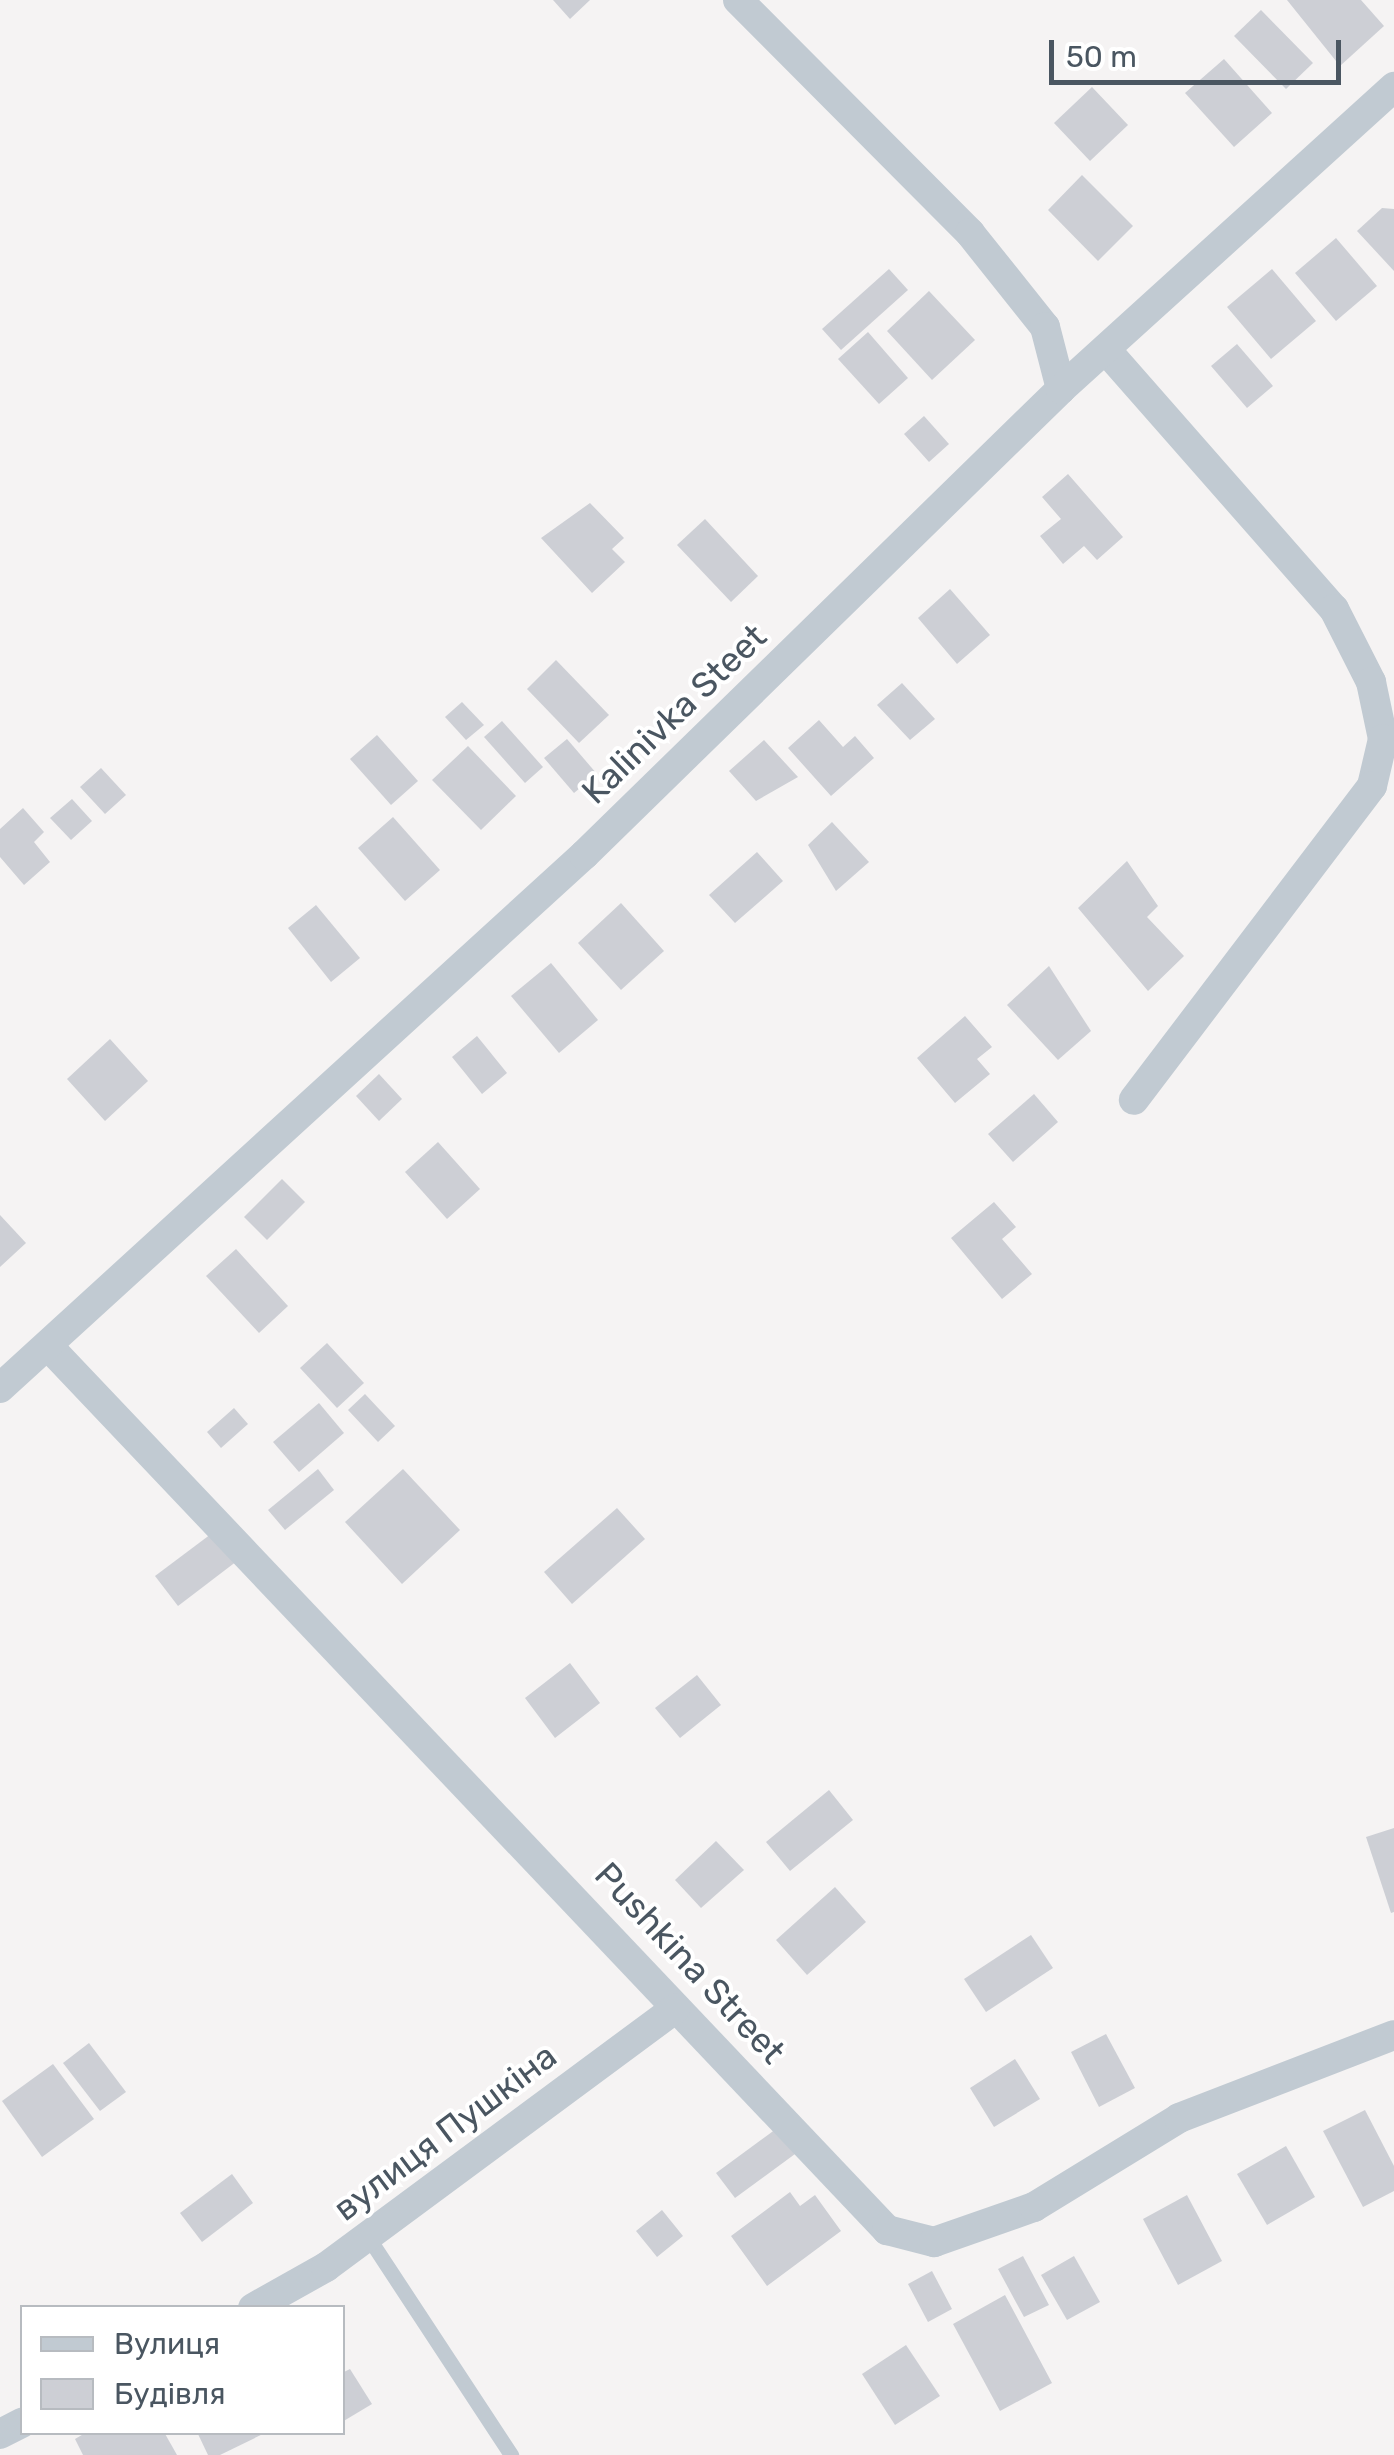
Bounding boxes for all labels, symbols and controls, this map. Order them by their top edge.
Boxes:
scale bar [1054,20,1346,82]
text: 50 m [1066,39,1137,75]
street label: Kalinivka Steet [573,616,775,812]
street label: Pushkina Street [586,1854,794,2072]
street label: вулиця Пушкіна [325,2035,565,2229]
legend [20,2305,345,2435]
text: Вулиця [114,2326,220,2362]
text: Будівля [114,2376,225,2412]

